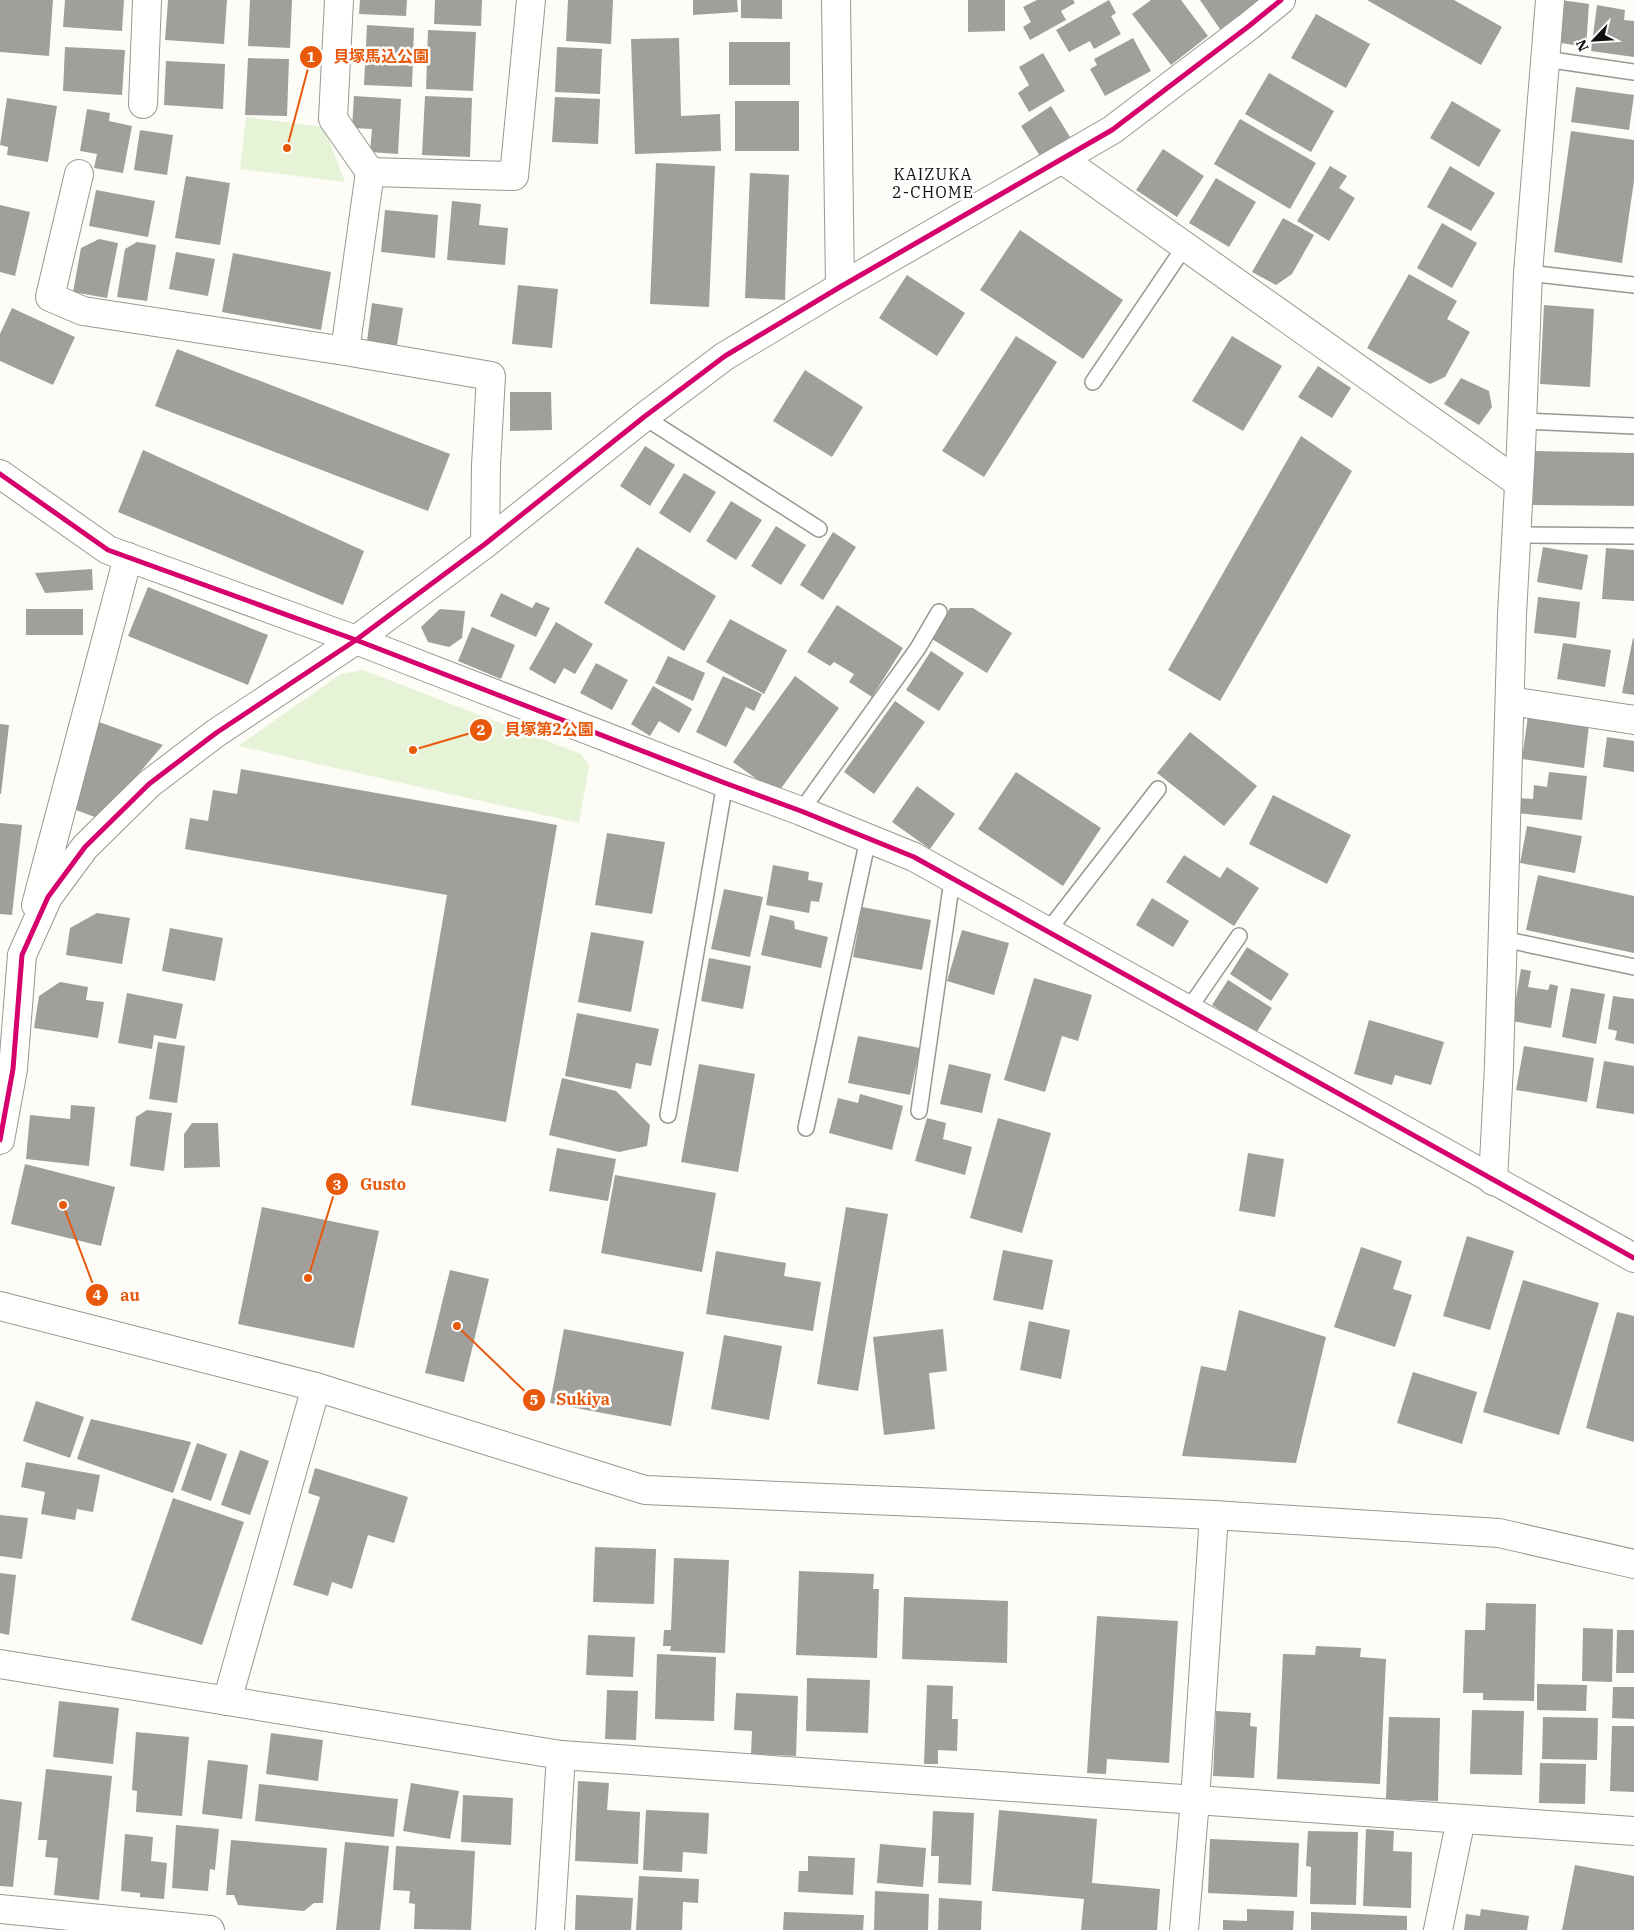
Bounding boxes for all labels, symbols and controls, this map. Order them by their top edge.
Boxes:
north arrow [1569,15,1619,65]
text: N [1572,37,1593,54]
callout: 貝塚馬込公園 [298,41,439,72]
text: 貝塚馬込公園 [333,46,429,66]
text: 1 [306,47,316,66]
district label: KAIZUKA 2-CHOME [892,164,974,202]
callout: 貝塚第2公園 [469,714,603,745]
text: 貝塚第2公園 [504,719,594,739]
text: 2 [476,720,486,739]
callout: Gusto [325,1169,416,1200]
text: Gusto [360,1174,406,1194]
text: 3 [332,1175,342,1194]
callout: au [85,1280,149,1311]
text: 4 [92,1285,102,1304]
text: au [120,1285,140,1305]
callout: Sukiya [521,1384,620,1415]
text: Sukiya [556,1389,610,1409]
text: 5 [529,1390,539,1409]

